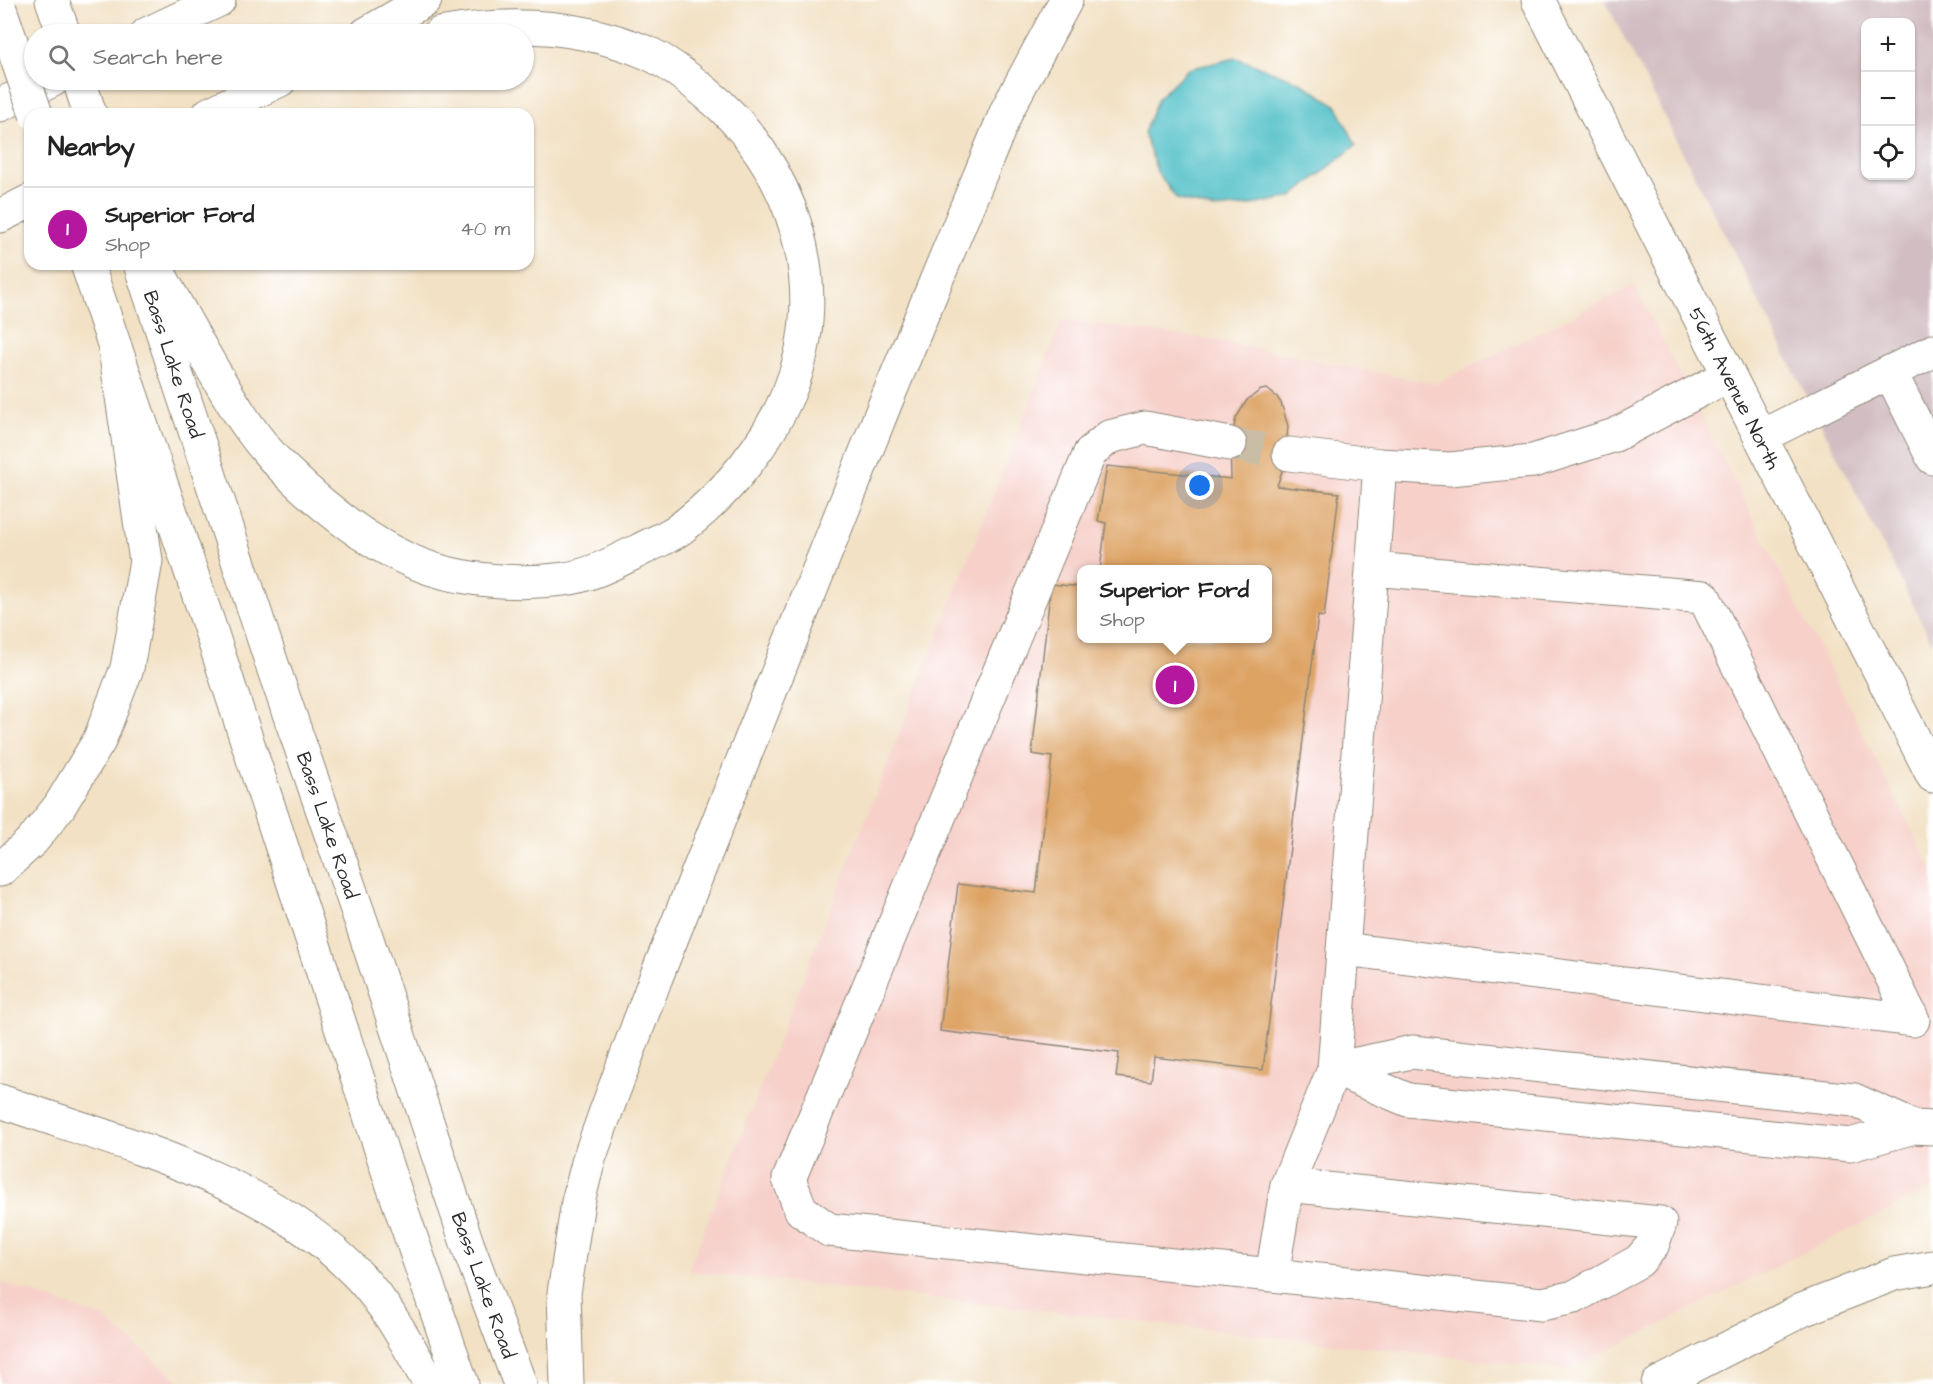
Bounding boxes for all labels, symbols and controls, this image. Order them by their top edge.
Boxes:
map controls [1861,18,1915,180]
button: + [1861,18,1915,72]
search box [24,24,534,90]
icon: search [45,41,78,74]
text: Search here [93,42,223,73]
button: − [1861,72,1915,126]
button: locate [1861,126,1915,180]
text: Nearby [48,129,135,165]
text: Superior Ford [105,200,254,231]
text: 1 [66,215,69,243]
text: 40 m [460,215,510,243]
text: Shop [105,231,150,259]
street label: Bass Lake Road [136,287,210,442]
street label: 56th Avenue North [1681,303,1787,474]
your location [1185,471,1214,500]
popup [1077,565,1272,643]
text: Superior Ford [1100,575,1249,606]
text: Shop [1100,606,1145,634]
pin: 1 [1156,662,1194,708]
street label: Bass Lake Road [289,748,365,902]
street label: Bass Lake Road [444,1208,522,1362]

